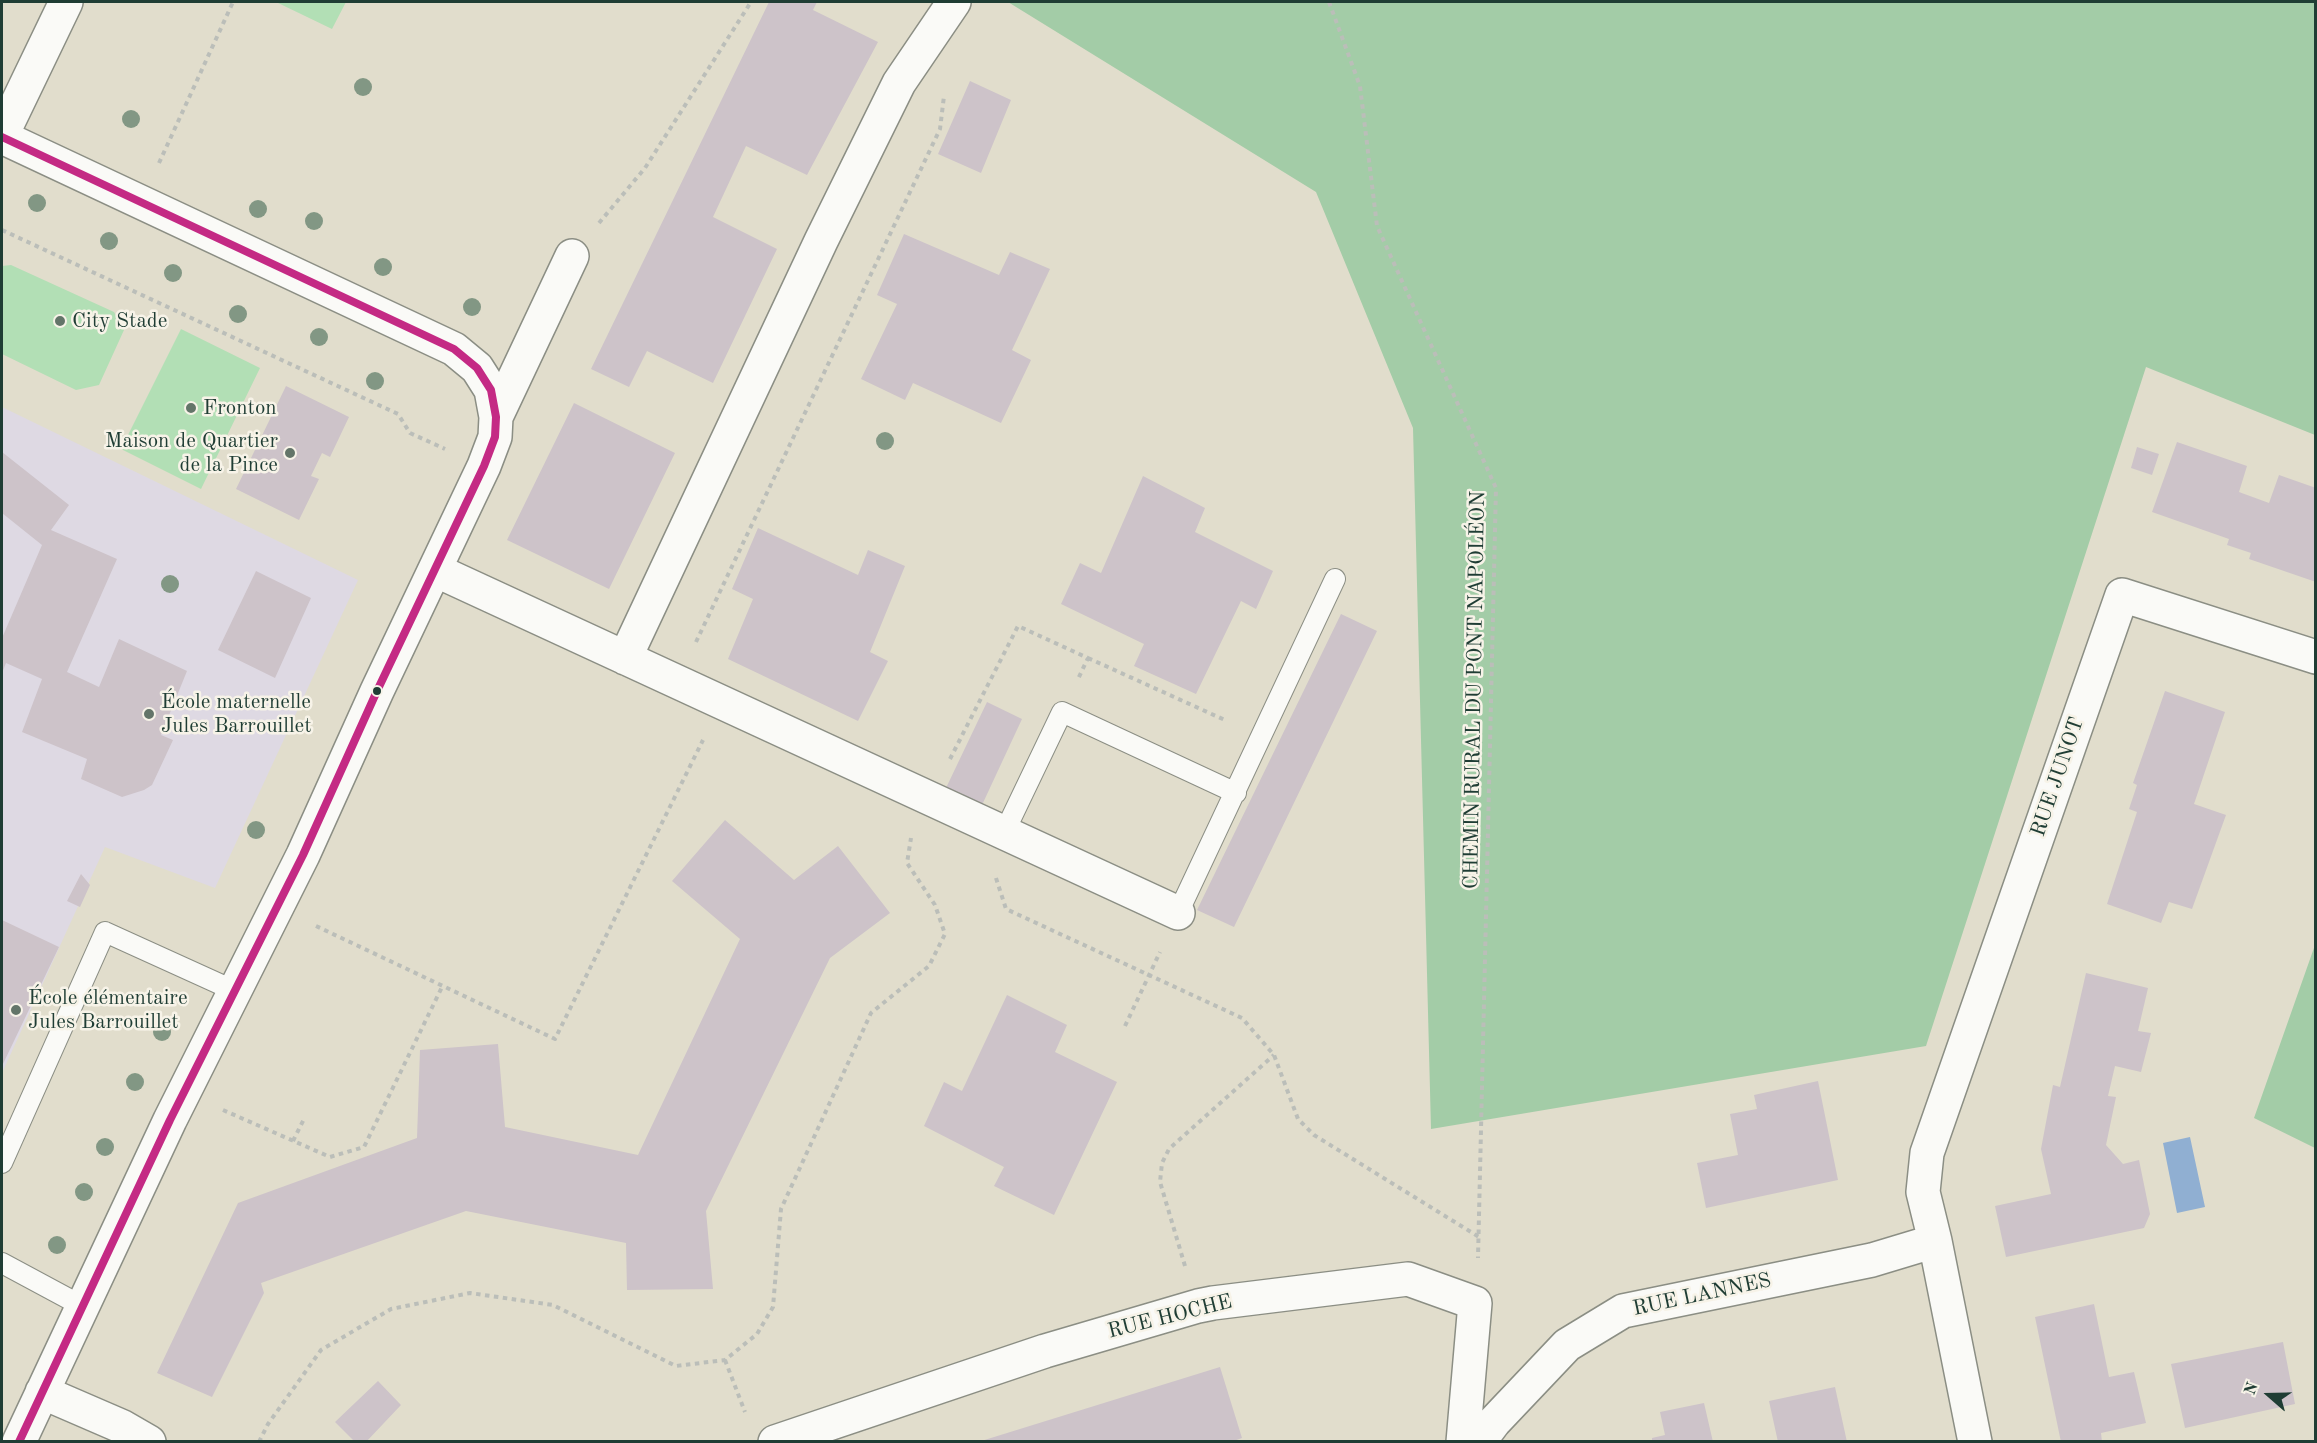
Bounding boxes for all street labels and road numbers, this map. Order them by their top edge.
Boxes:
street label: CHEMIN RURAL DU PONT NAPOLÉON [1459,491,1491,889]
street label: RUE JUNOT [2026,714,2090,840]
street label: RUE LANNES [1630,1268,1774,1322]
street label: RUE HOCHE [1105,1289,1235,1345]

